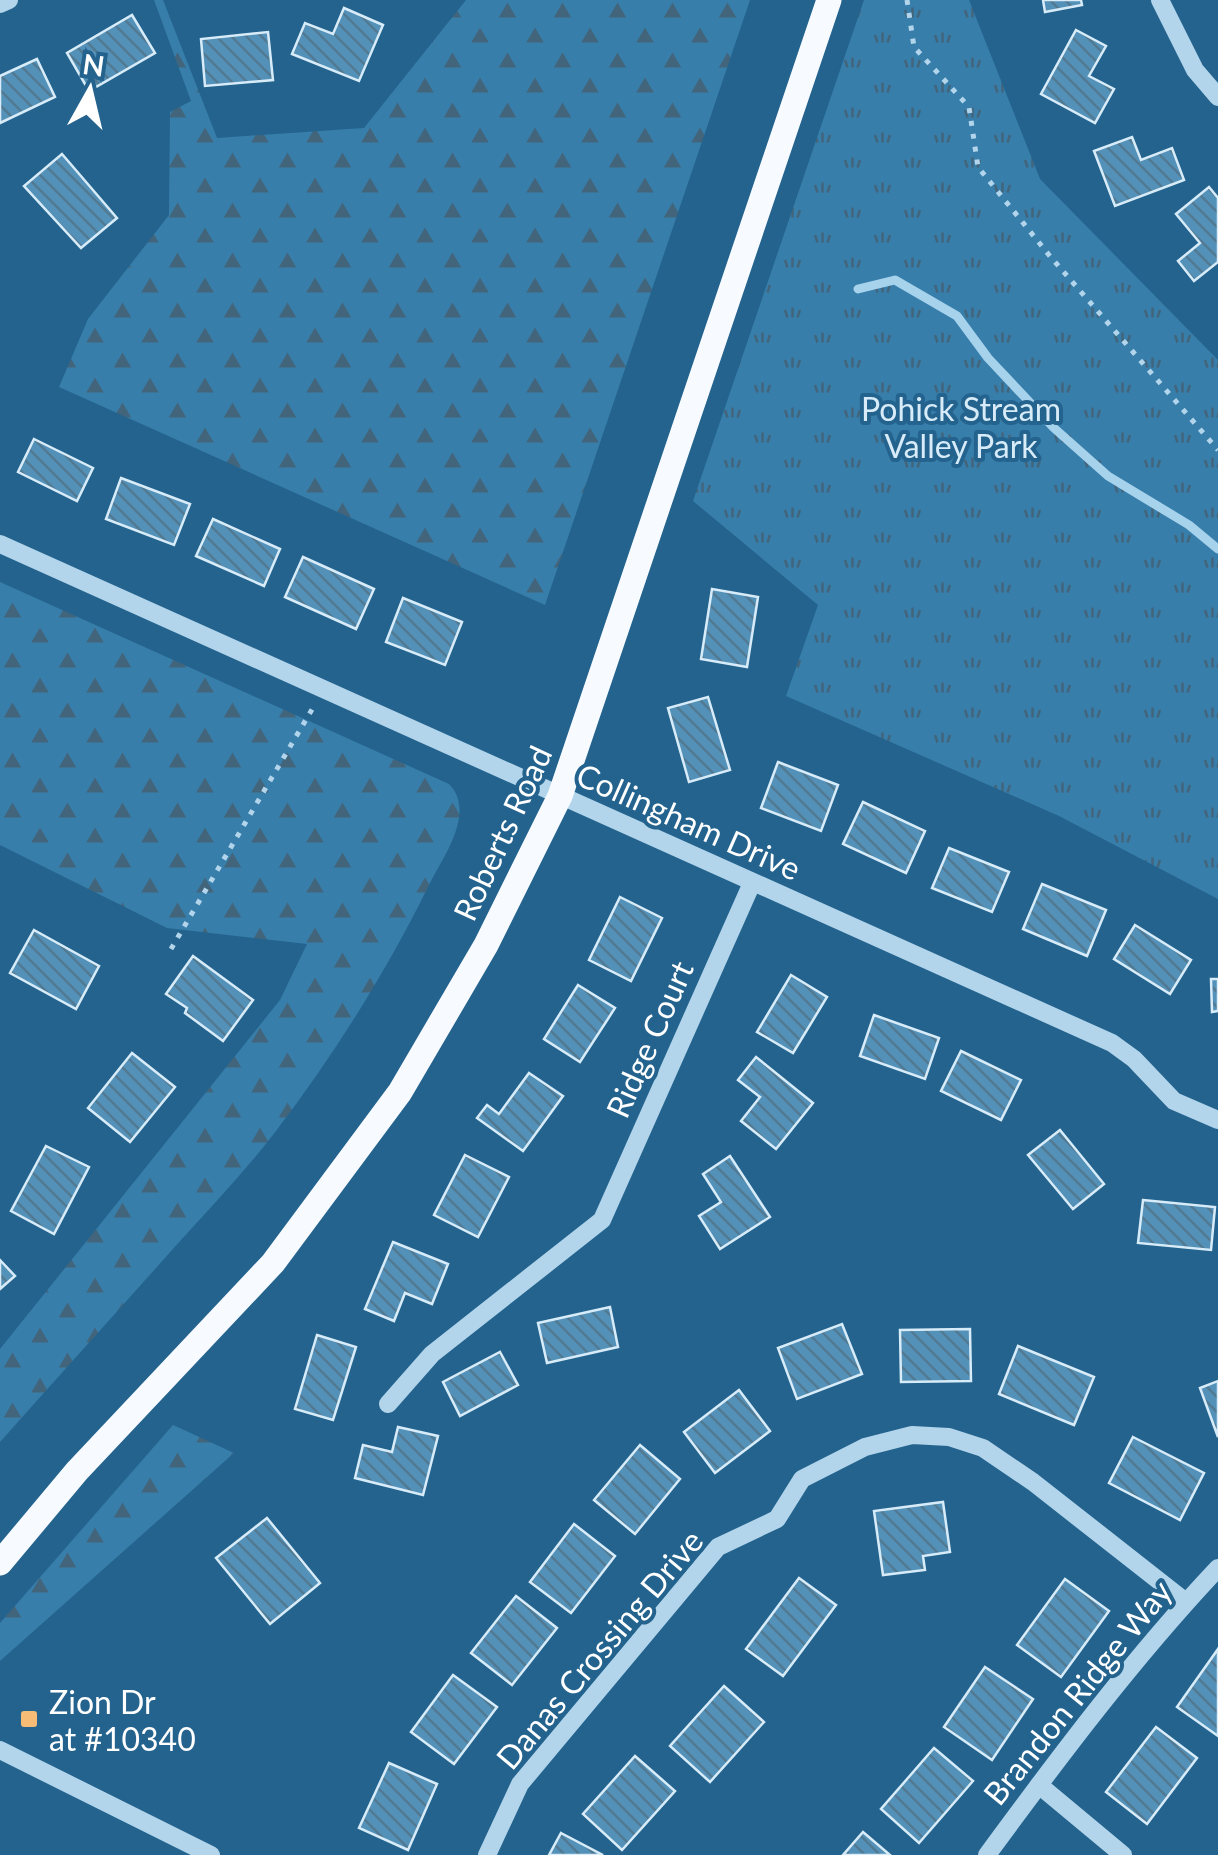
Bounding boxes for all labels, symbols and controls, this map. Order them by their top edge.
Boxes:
north arrow [40,40,140,140]
text: N [81,46,107,83]
park label: Pohick Stream Valley Park [861,389,1061,465]
street label: Roberts Road [445,740,559,926]
street label: Collingham Drive [571,754,807,888]
street label: Ridge Court [597,954,701,1123]
street label: Danas Crossing Drive [488,1521,710,1777]
street label: Brandon Ridge Way [975,1572,1180,1812]
place label: Zion Dr at #10340 [49,1682,196,1758]
marker: Zion Dr at #10340 [18,1708,40,1730]

